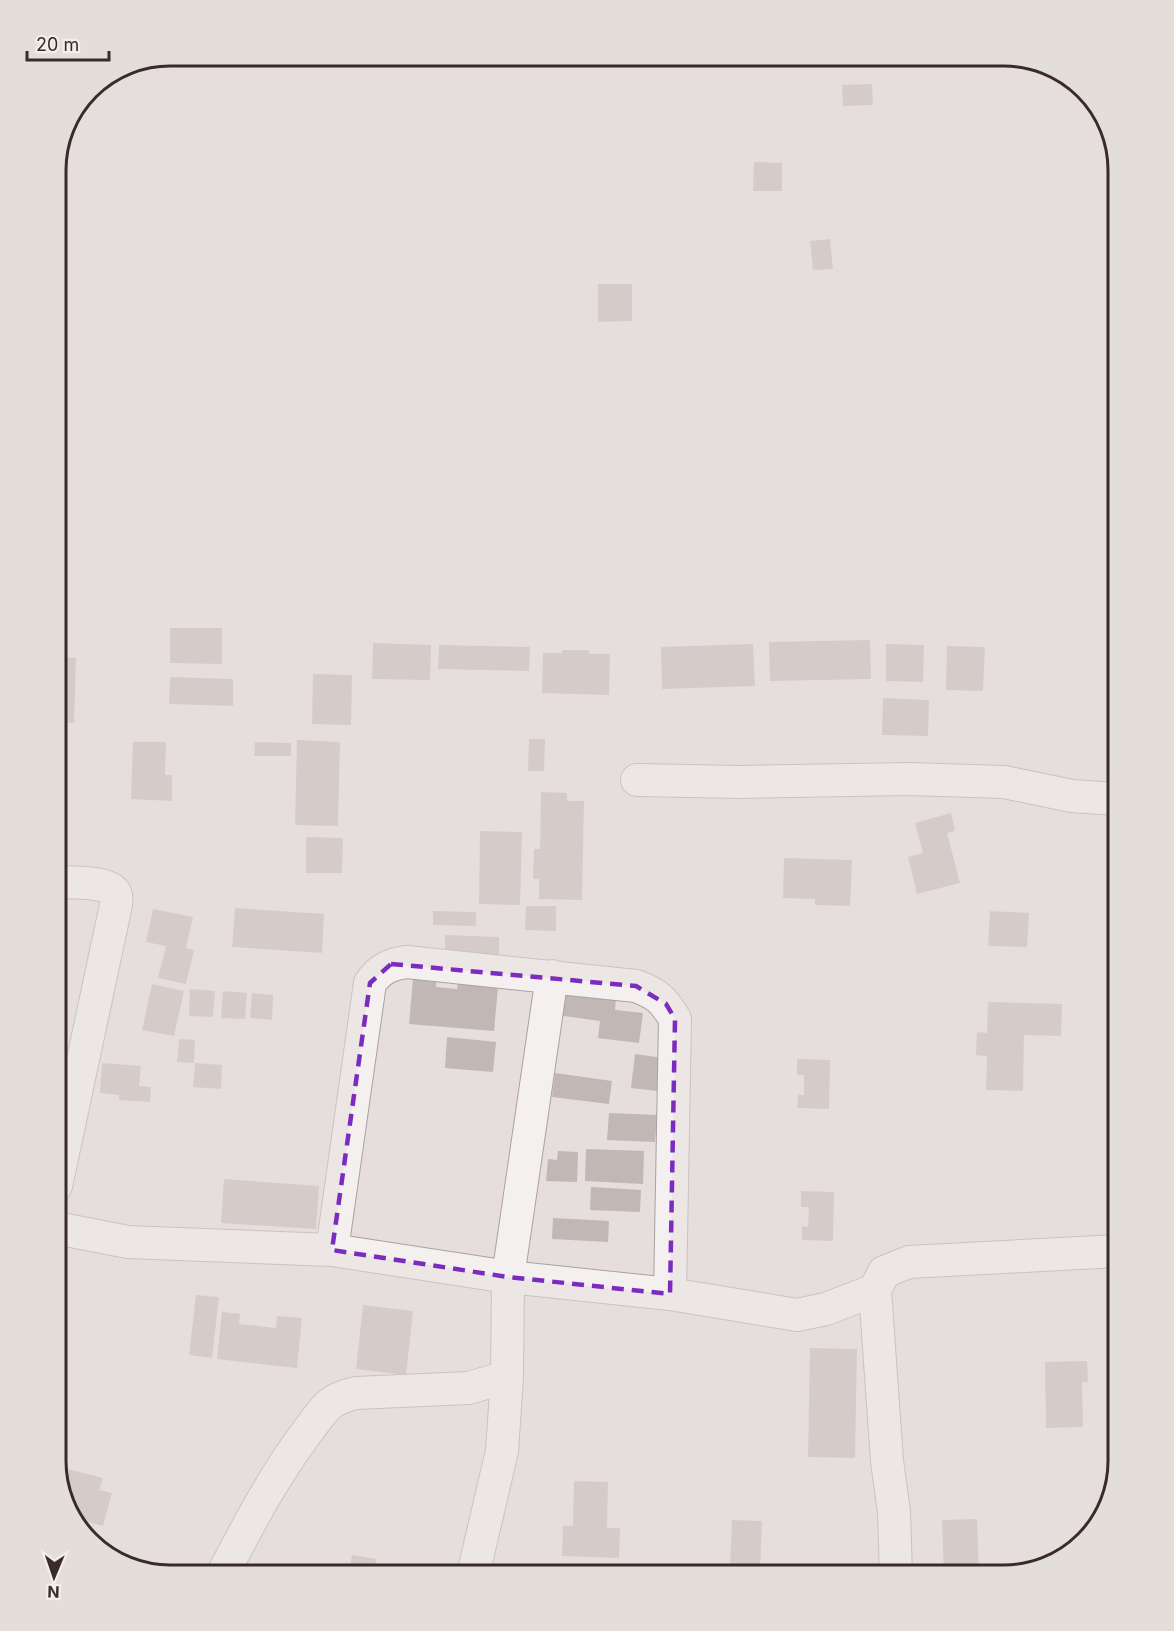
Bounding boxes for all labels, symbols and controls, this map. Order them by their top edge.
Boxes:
scale bar [27,24,110,62]
text: 20 m [36,34,79,55]
north arrow [24,1547,84,1607]
text: N [47,1582,60,1602]

